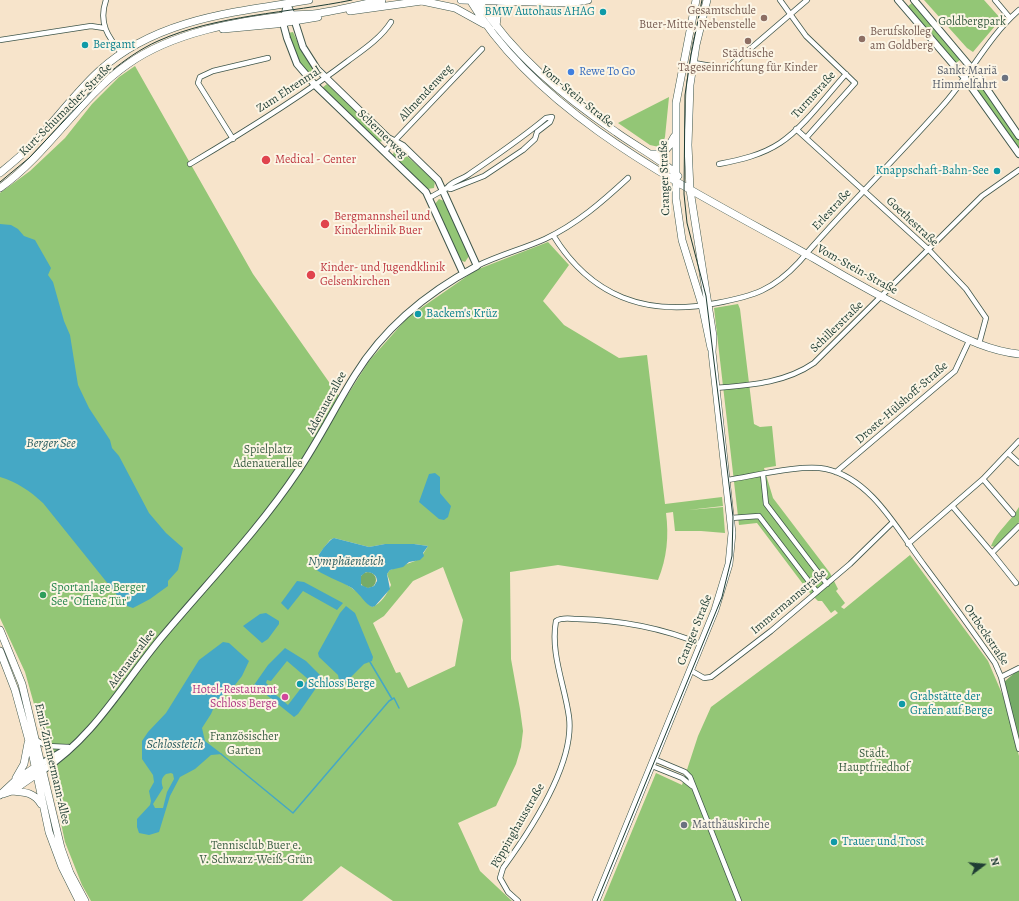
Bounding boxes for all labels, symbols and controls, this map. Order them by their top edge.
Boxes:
place label: Gesamtschule Buer-Mitte, Nebenstelle [639,4,756,32]
place label: BMW Autohaus AHAG [485,5,595,19]
marker: BMW Autohaus AHAG [598,7,608,17]
marker: Gesamtschule Buer-Mitte, Nebenstelle [759,13,769,23]
park label: Goldbergpark [938,15,1006,29]
place label: Berufskolleg am Goldberg [870,25,933,53]
marker: Berufskolleg am Goldberg [857,34,867,44]
marker: Städtische Tageseinrichtung für Kinder [743,36,753,46]
place label: Bergamt [93,38,135,52]
marker: Bergamt [80,40,90,50]
place label: Städtische Tageseinrichtung für Kinder [678,47,818,75]
street label: Kurt-Schumacher-Straße [17,61,115,159]
street label: Allmendenweg [396,62,456,124]
street label: Vom-Stein-Straße [537,63,617,131]
street label: Zum Ehrenmal [254,64,324,116]
place label: Sankt Mariä Himmelfahrt [932,64,997,92]
place label: Rewe To Go [579,65,635,79]
marker: Rewe To Go [566,67,576,77]
street label: Turmstraße [789,68,839,122]
marker: Sankt Mariä Himmelfahrt [1000,73,1010,83]
street label: Schernerweg [354,107,410,161]
street label: Cranger Straße [656,140,674,216]
place label: Medical - Center [275,153,356,167]
marker: Medical - Center [260,154,272,166]
place label: Knappschaft-Bahn-See [876,164,989,178]
marker: Knappschaft-Bahn-See [992,166,1002,176]
street label: Erlestraße [809,186,855,234]
street label: Goethestraße [883,194,941,250]
place label: Bergmannsheil und Kinderklinik Buer [334,210,431,238]
marker: Bergmannsheil und Kinderklinik Buer [319,218,331,230]
street label: Vom-Stein-Straße [814,242,900,298]
place label: Kinder- und Jugendklinik Gelsenkirchen [320,261,445,289]
marker: Kinder- und Jugendklinik Gelsenkirchen [305,269,317,281]
street label: Schillerstraße [807,298,867,356]
place label: Backem's Krüz [426,307,497,321]
marker: Backem's Krüz [413,309,423,319]
street label: Droste-Hülshoff-Straße [853,359,951,447]
street label: Adenauerallee [304,369,350,437]
water label: Berger See [26,436,76,452]
park label: Spielplatz Adenauerallee [233,443,303,471]
water label: Nymphäenteich [308,554,384,570]
street label: Immermannstraße [748,566,830,638]
place label: Sportanlage Berger See "Offene Tür" [51,581,146,609]
marker: Sportanlage Berger See "Offene Tür" [38,590,48,600]
street label: Cranger Straße [674,592,716,668]
street label: Ortbeckstraße [960,602,1012,668]
street label: Adenauerallee [105,627,159,691]
place label: Schloss Berge [308,677,375,691]
marker: Schloss Berge [295,679,305,689]
place label: Hotel-Restaurant Schloss Berge [192,683,277,711]
place label: Grabstätte der Grafen auf Berge [910,690,993,718]
marker: Hotel-Restaurant Schloss Berge [280,692,290,702]
marker: Grabstätte der Grafen auf Berge [897,699,907,709]
street label: Emil-Zimmermann-Allee [31,702,73,826]
park label: Französischer Garten [210,730,278,758]
water label: Schlossteich [146,737,204,753]
park label: Städt. Hauptfriedhof [838,747,910,775]
street label: Pöppinghausstraße [488,781,548,871]
place label: Matthäuskirche [692,818,770,832]
marker: Matthäuskirche [679,820,689,830]
place label: Trauer und Trost [842,835,924,849]
marker: Trauer und Trost [829,837,839,847]
park label: Tennisclub Buer e. V. Schwarz-Weiß-Grün [199,839,313,867]
north arrow [963,845,1003,885]
text: N [987,856,1003,867]

